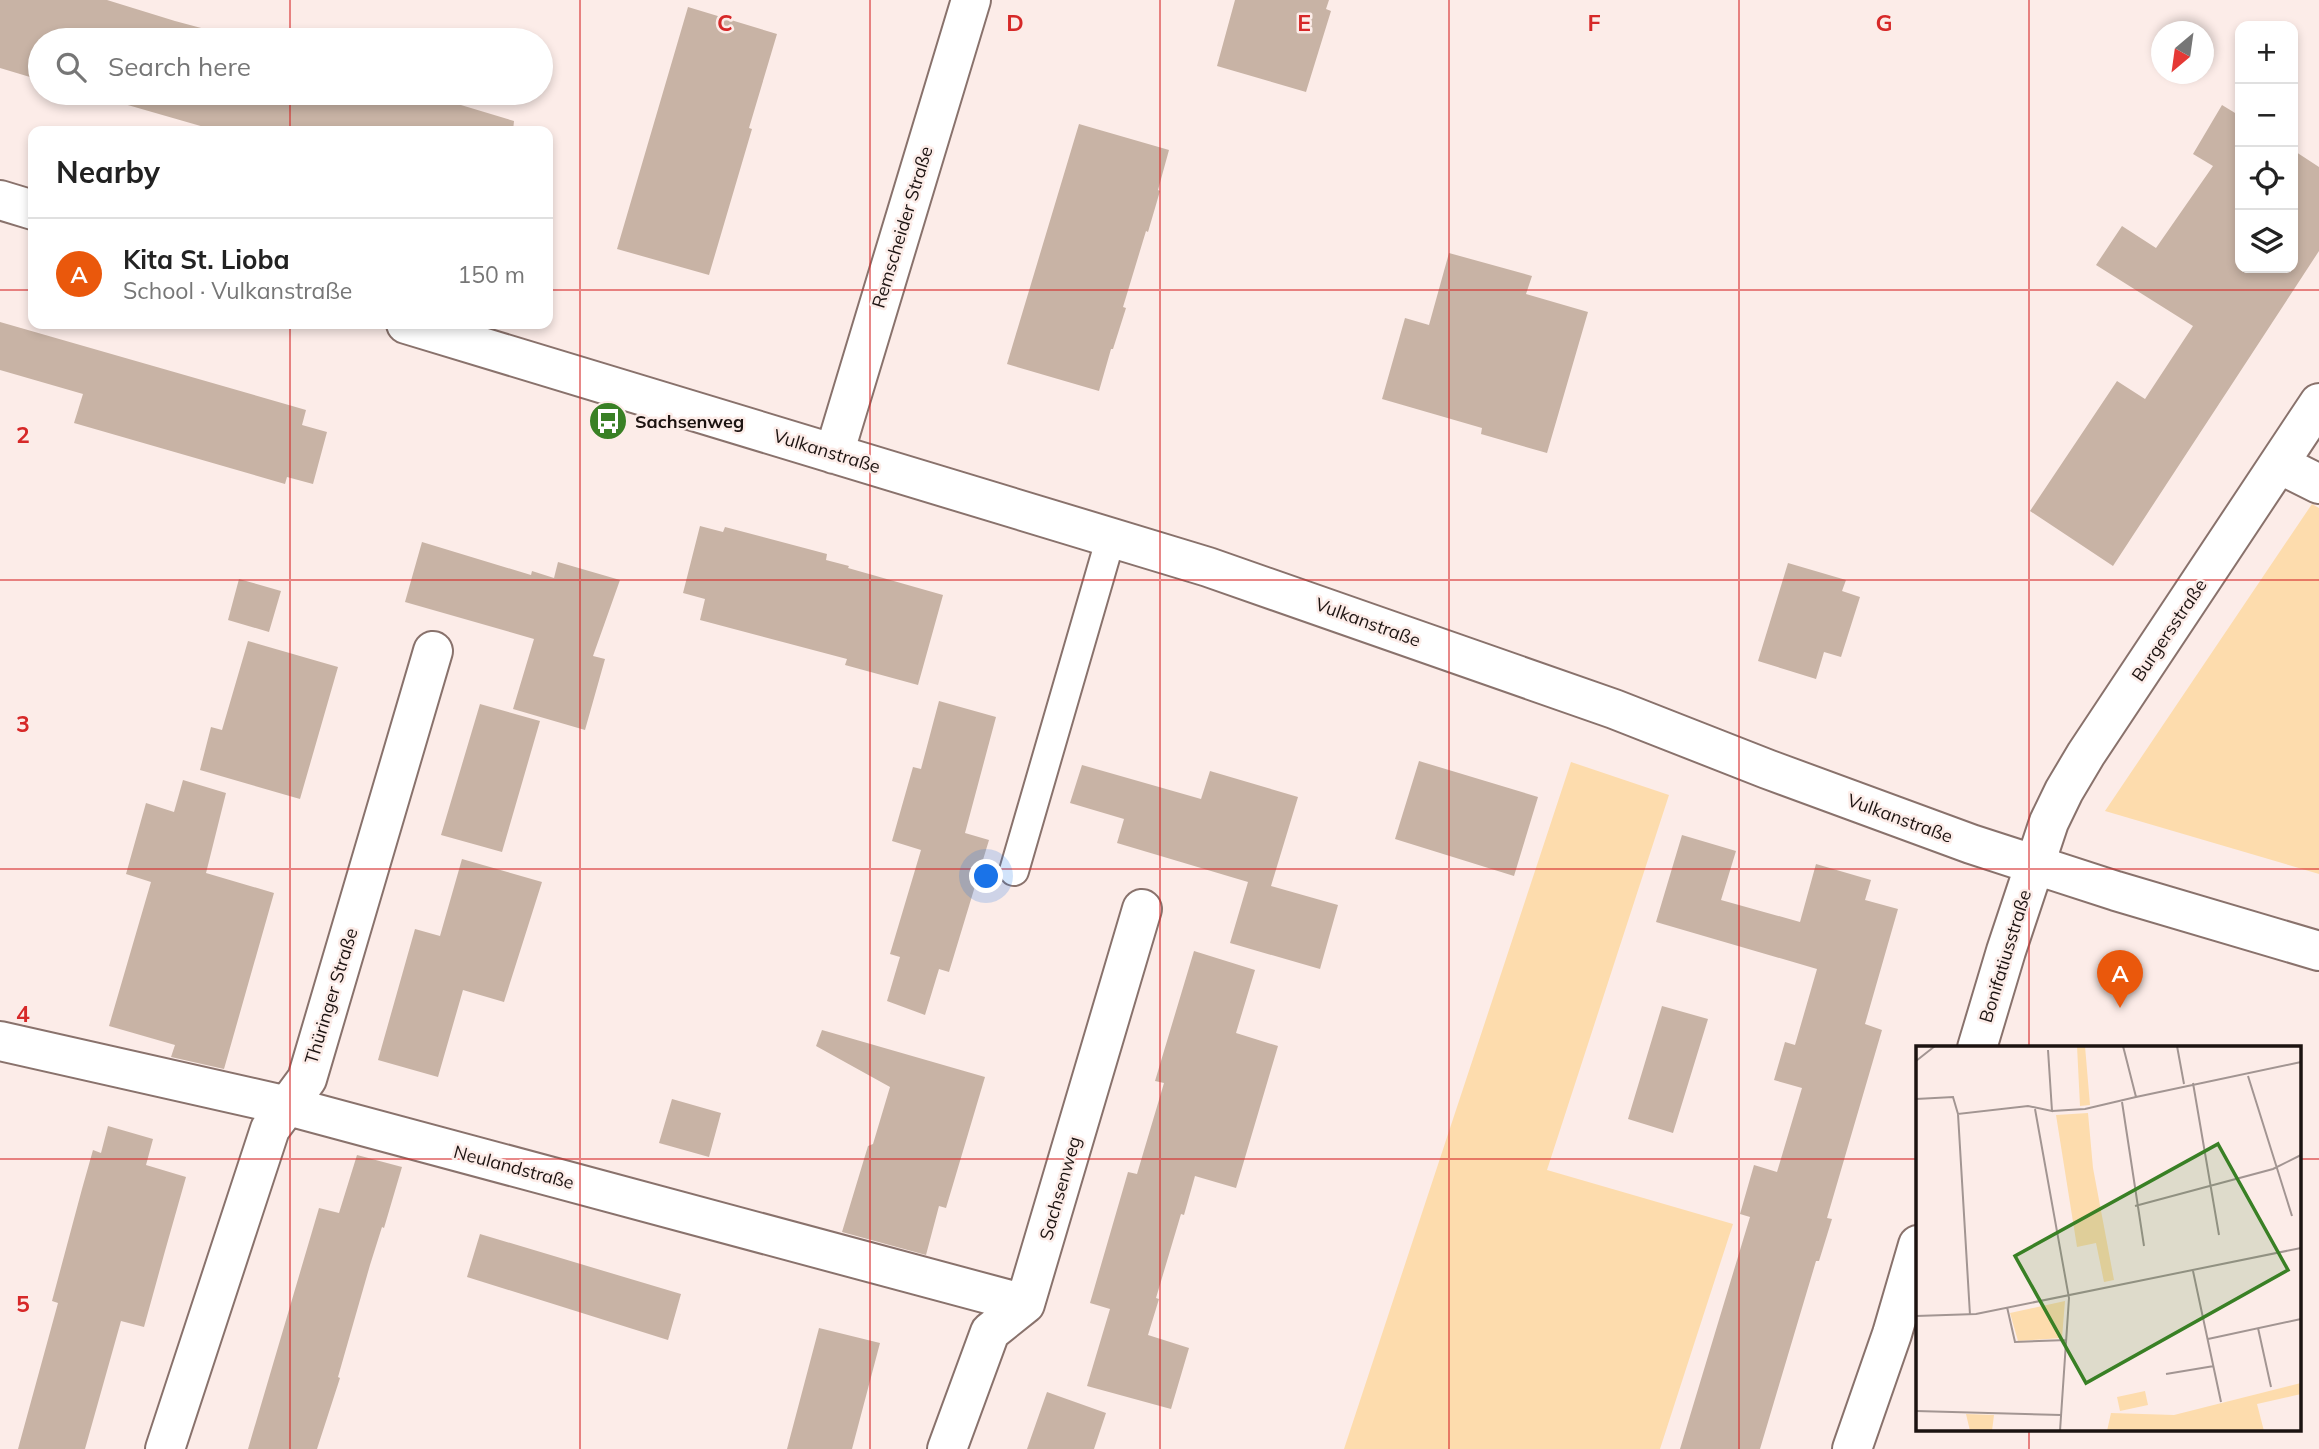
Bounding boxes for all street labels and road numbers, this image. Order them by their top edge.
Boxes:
street label: Remscheider Straße [866,143,938,311]
street label: Vulkanstraße [771,424,883,478]
street label: Burgersstraße [2126,574,2212,686]
street label: Vulkanstraße [1312,592,1424,652]
street label: Vulkanstraße [1844,788,1956,848]
street label: Bonifatiusstraße [1974,887,2036,1025]
street label: Thüringer Straße [299,925,363,1067]
street label: Sachsenweg [1034,1133,1086,1243]
street label: Neulandstraße [451,1140,577,1194]

